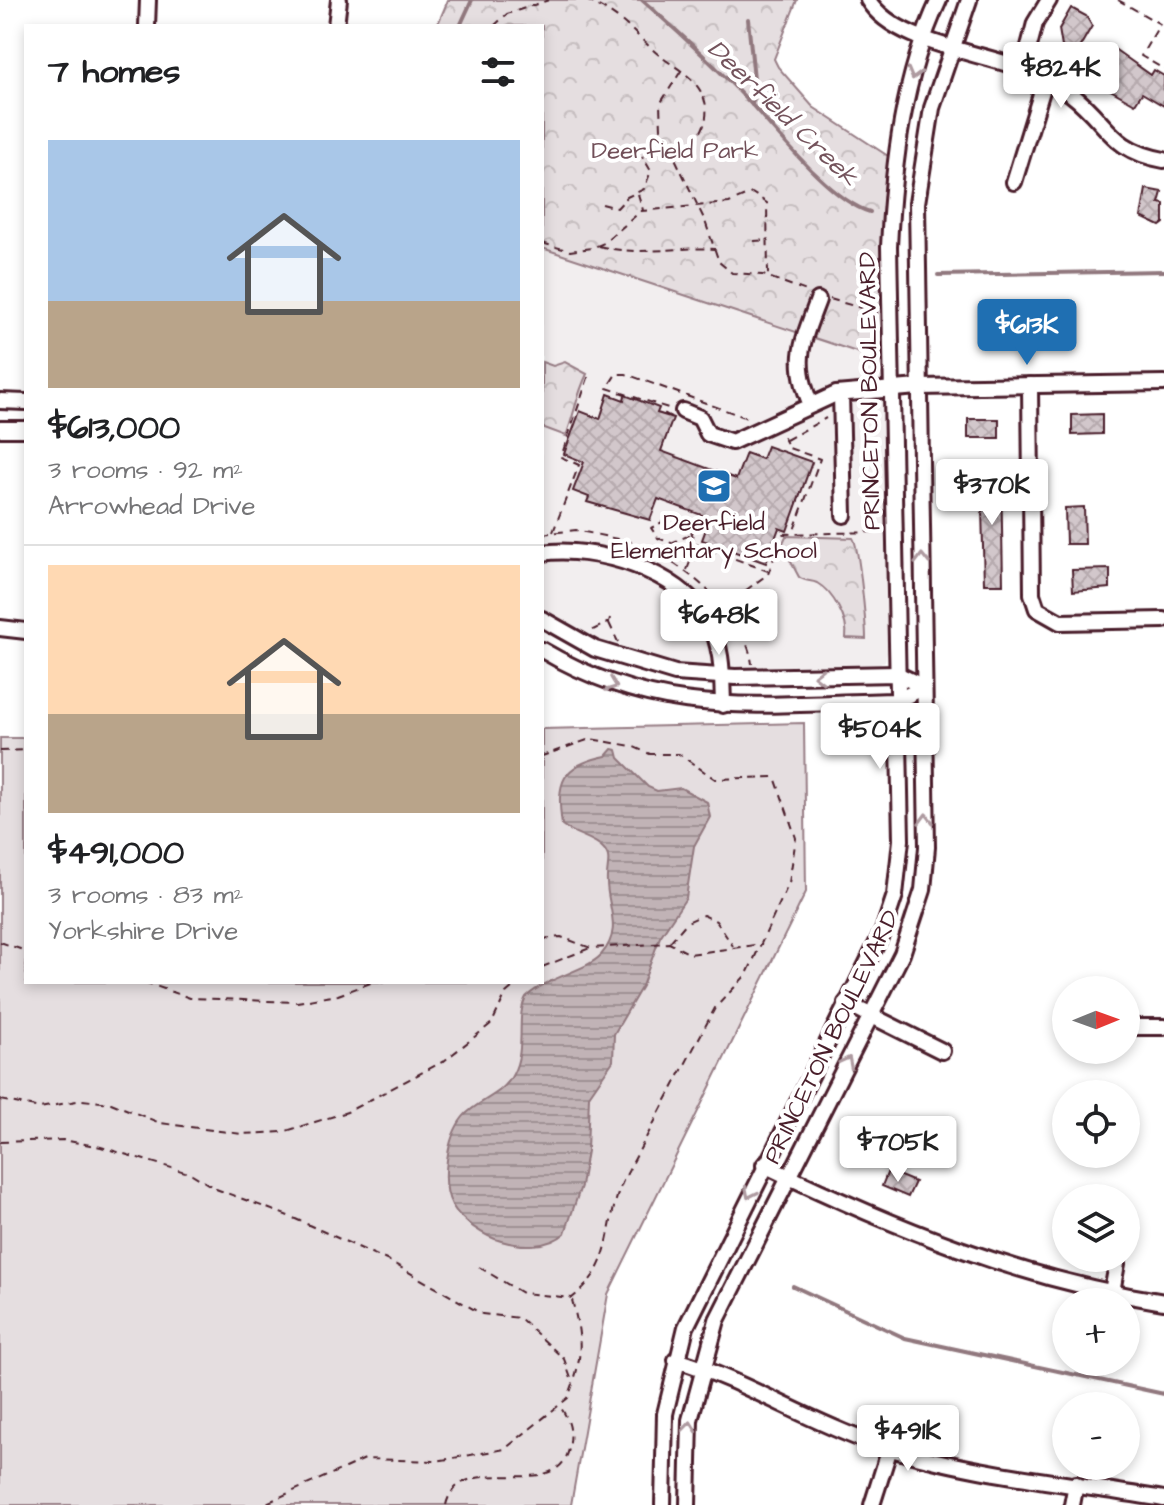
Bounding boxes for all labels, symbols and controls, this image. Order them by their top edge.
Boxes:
water label: Deerfield Creek [699,31,867,195]
pin: $824K [1005,42,1117,110]
text: 7 homes [48,48,180,96]
icon: filters [476,50,520,94]
text: $824K [1021,50,1101,86]
one-way arrow [907,66,923,80]
park label: Deerfield Park [592,134,759,168]
icon: home [212,192,356,336]
street label: PRINCETON BOULEVARD [851,251,889,531]
pin: $613K [971,299,1083,367]
text: $613K [995,307,1059,343]
text: $613,000 [48,404,180,452]
text: 3 rooms · 92 m² [48,452,243,488]
pin: $370K [936,459,1048,527]
school or university icon: Deerfield Elementary School [695,467,733,505]
text: $370K [954,467,1030,503]
text: Arrowhead Drive [48,488,256,524]
place label: Deerfield Elementary School [611,506,817,569]
one-way arrow [913,552,931,565]
pin: $648K [663,589,775,657]
text: $648K [678,597,760,633]
icon: home [212,617,356,761]
one-way arrow [812,667,825,684]
one-way arrow [604,675,618,692]
pin: $504K [824,703,936,771]
text: $504K [839,711,921,747]
one-way arrow [917,812,935,825]
text: $491,000 [48,829,184,877]
text: 3 rooms · 83 m² [48,877,243,913]
street label: PRINCETON BOULEVARD [756,904,908,1170]
text: Yorkshire Drive [48,913,238,949]
north arrow [1052,976,1140,1064]
map controls [1052,976,1140,1480]
one-way arrow [837,1055,853,1070]
button: locate [1052,1080,1140,1168]
pin: $705K [842,1116,954,1184]
text: $705K [857,1124,939,1160]
button: layers [1052,1184,1140,1272]
one-way arrow [744,1185,760,1200]
button: + [1052,1288,1140,1376]
button: − [1052,1392,1140,1480]
pin: $491K [852,1405,964,1473]
text: $491K [875,1413,941,1449]
one-way arrow [681,1420,698,1433]

